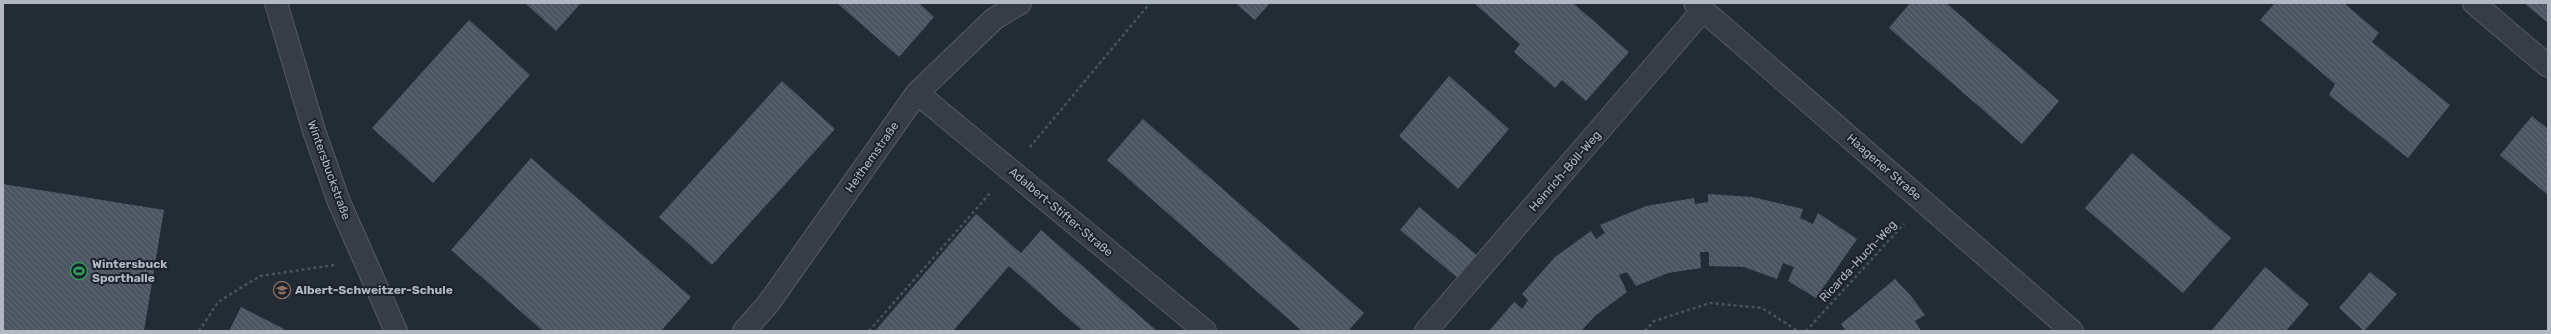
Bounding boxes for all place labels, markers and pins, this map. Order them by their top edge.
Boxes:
place label: Wintersbuck Sporthalle [92,257,167,285]
sports icon: Wintersbuck Sporthalle [69,261,89,281]
school or university icon: Albert-Schweitzer-Schule [272,280,292,300]
place label: Albert-Schweitzer-Schule [295,283,453,297]

